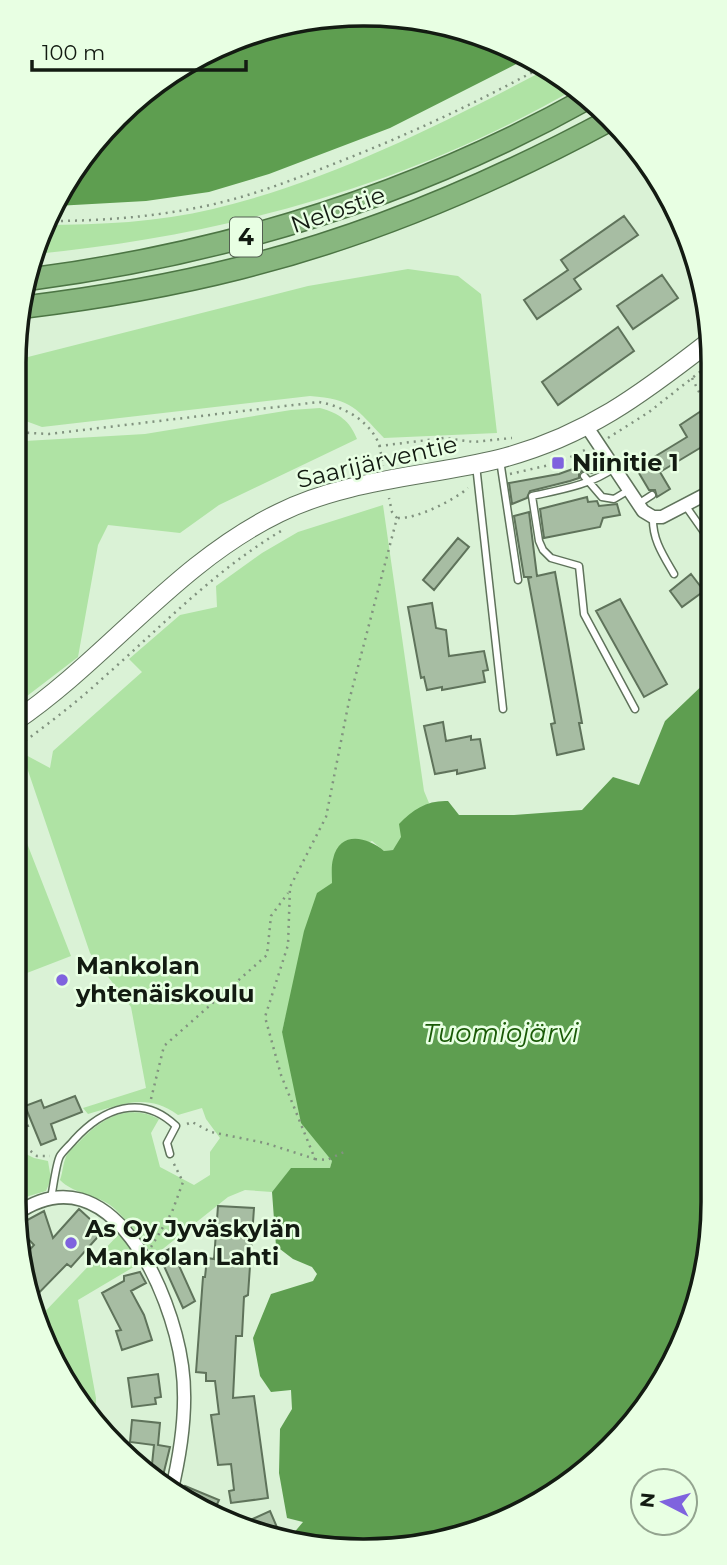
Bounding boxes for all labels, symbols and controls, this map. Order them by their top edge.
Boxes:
scale bar [32,28,245,72]
text: 100 m [42,40,105,65]
street label: Nelostie [287,180,389,239]
road number: 4 [230,218,262,256]
street label: Saarijärventie [294,429,460,494]
place label: Niinitie 1 [572,448,679,477]
marker: Niinitie 1 [550,455,566,471]
place label: Mankolan yhtenäiskoulu [75,951,255,1008]
marker: Mankolan yhtenäiskoulu [54,972,70,988]
water label: Tuomiojärvi [423,1017,580,1049]
place label: As Oy Jyväskylän Mankolan Lahti [84,1214,301,1271]
marker: As Oy Jyväskylän Mankolan Lahti [63,1235,79,1251]
north arrow [629,1467,699,1537]
text: N [635,1491,660,1509]

